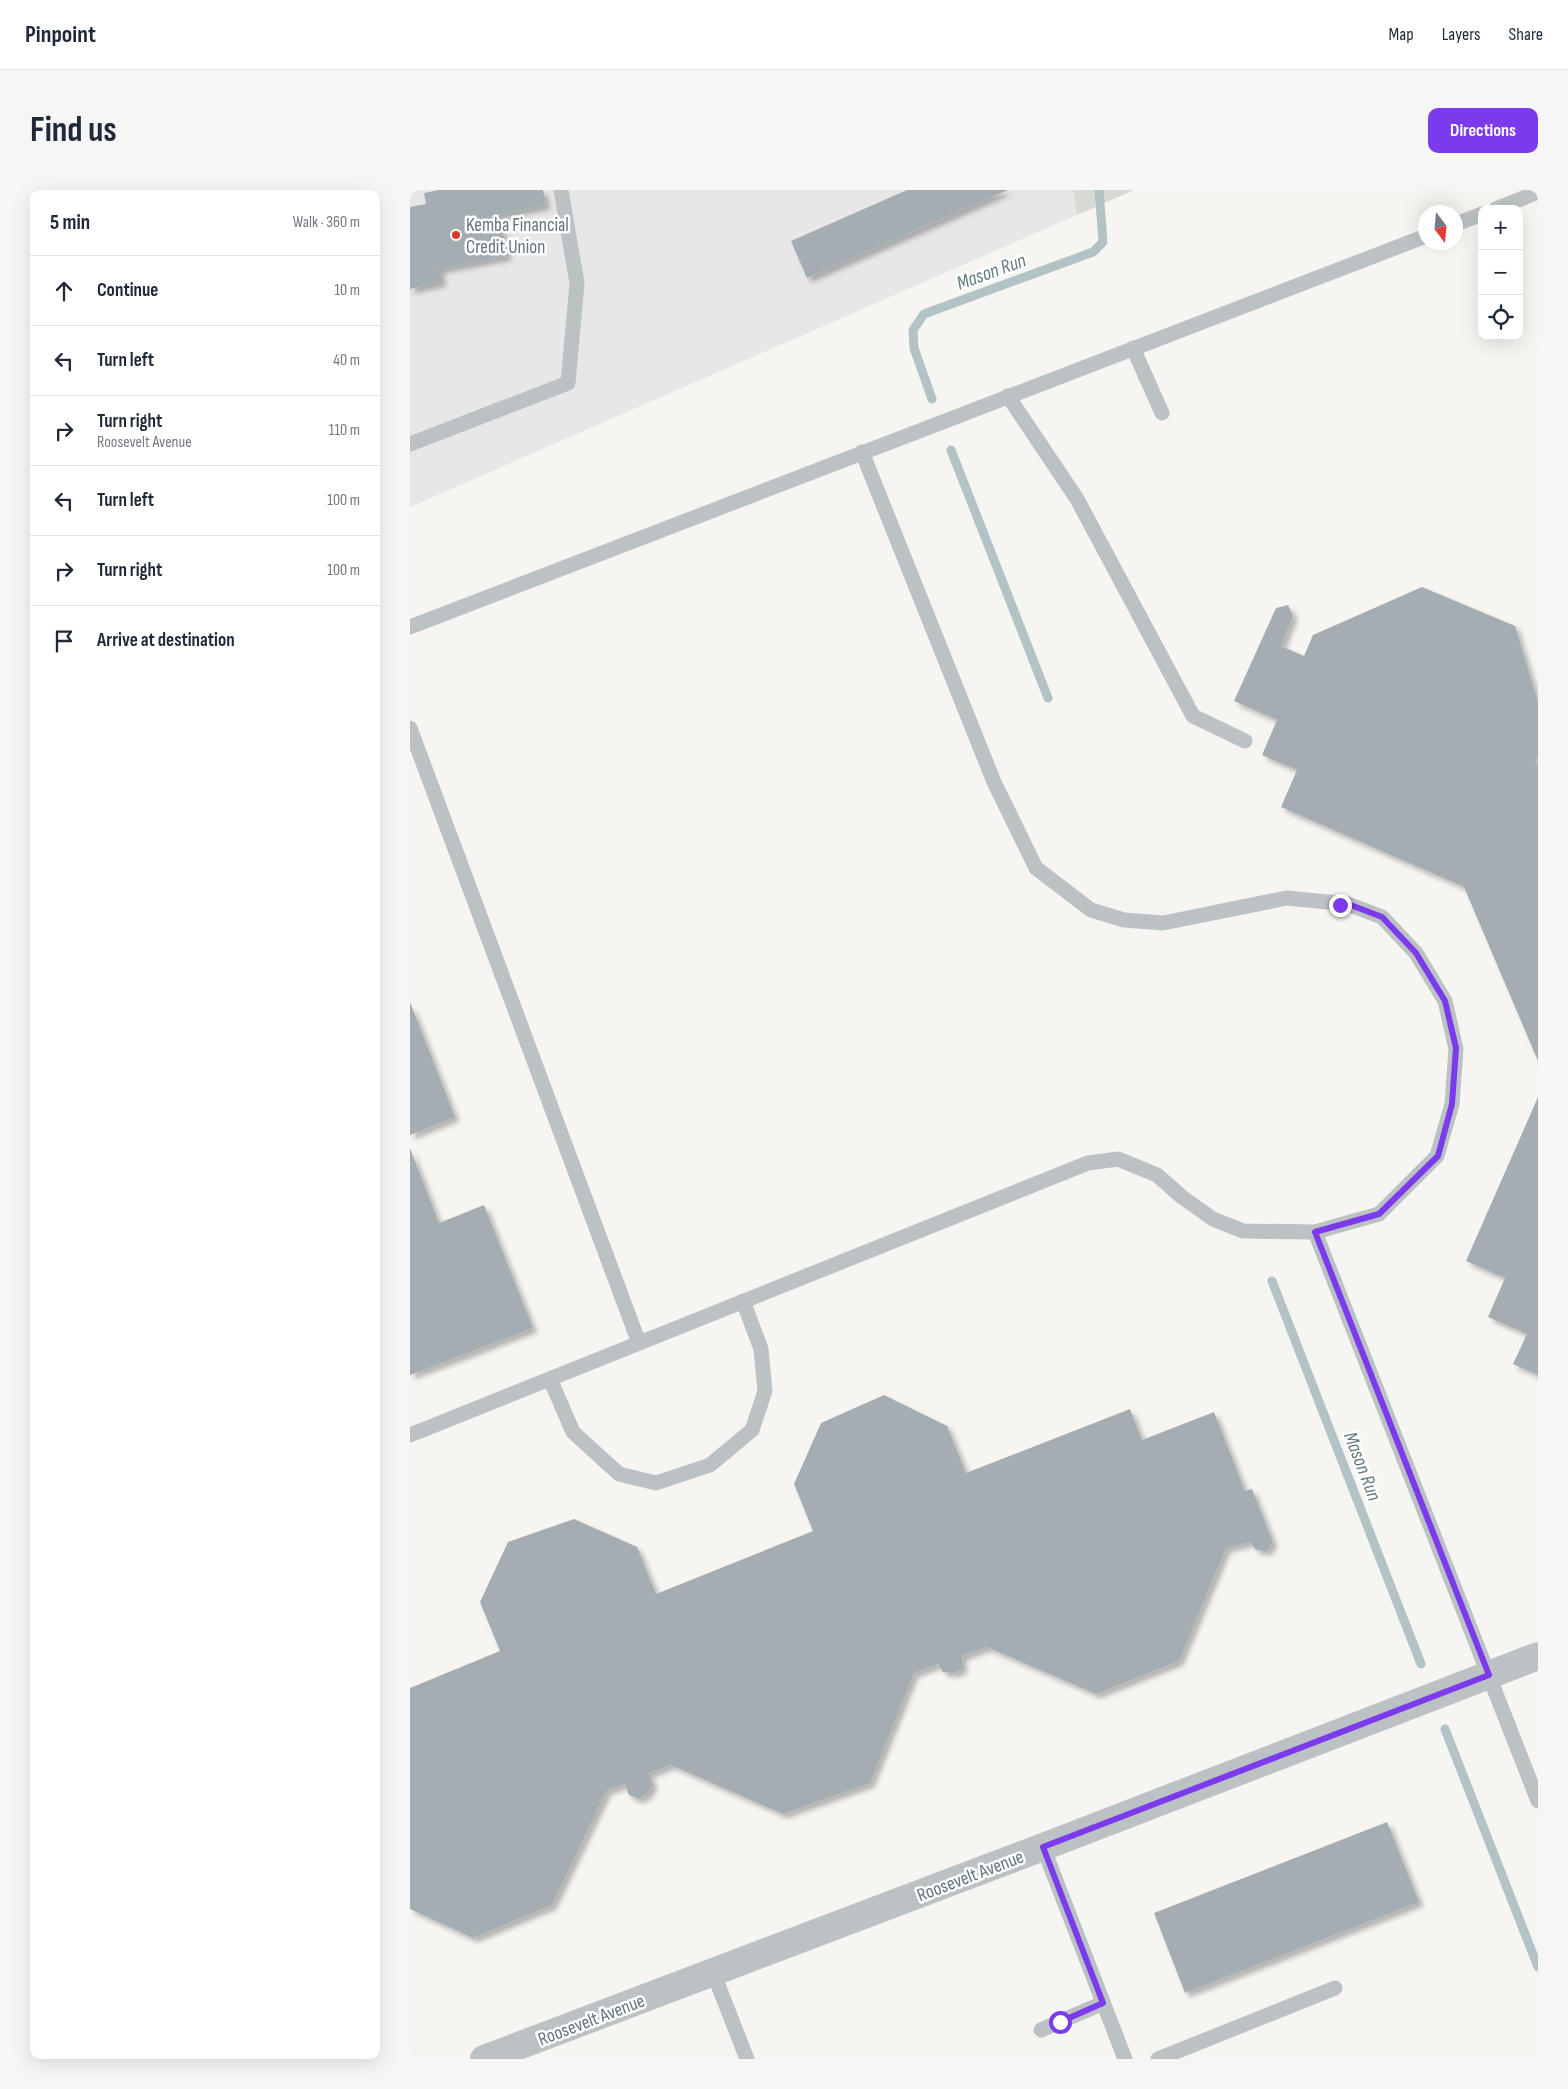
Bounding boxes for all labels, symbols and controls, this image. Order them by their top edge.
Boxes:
text: Pinpoint [25,20,96,49]
text: Map [1389,24,1414,45]
text: Layers [1442,24,1481,45]
text: Share [1509,24,1543,45]
button: Directions [1428,108,1538,153]
text: Find us [30,109,117,152]
north arrow [1418,205,1463,250]
map controls [1478,205,1523,340]
button: + [1478,205,1523,250]
text: 5 min [50,210,90,235]
text: Walk · 360 m [293,213,360,232]
place label: Kemba Financial Credit Union [466,214,569,259]
marker: Kemba Financial Credit Union [450,229,462,241]
water label: Mason Run [953,248,1029,296]
button: − [1478,250,1523,295]
icon: ahead [50,277,78,305]
text: Continue [97,279,158,302]
text: 10 m [334,281,360,300]
button: locate [1478,295,1523,340]
icon: left [50,347,78,375]
text: Turn left [97,349,154,372]
text: 40 m [333,351,360,370]
text: Turn right [97,410,162,433]
icon: right [50,417,78,445]
text: 110 m [329,421,360,440]
text: Roosevelt Avenue [97,433,192,452]
icon: left [50,487,78,515]
text: Turn left [97,489,154,512]
text: 100 m [327,491,360,510]
icon: right [50,557,78,585]
text: Turn right [97,559,162,582]
text: 100 m [327,561,360,580]
icon: arrive [50,627,78,655]
text: Arrive at destination [97,629,235,652]
route end [1329,894,1352,917]
water label: Mason Run [1338,1428,1386,1504]
street label: Roosevelt Avenue [914,1846,1027,1907]
street label: Roosevelt Avenue [535,1990,648,2051]
route start [1049,2011,1072,2034]

